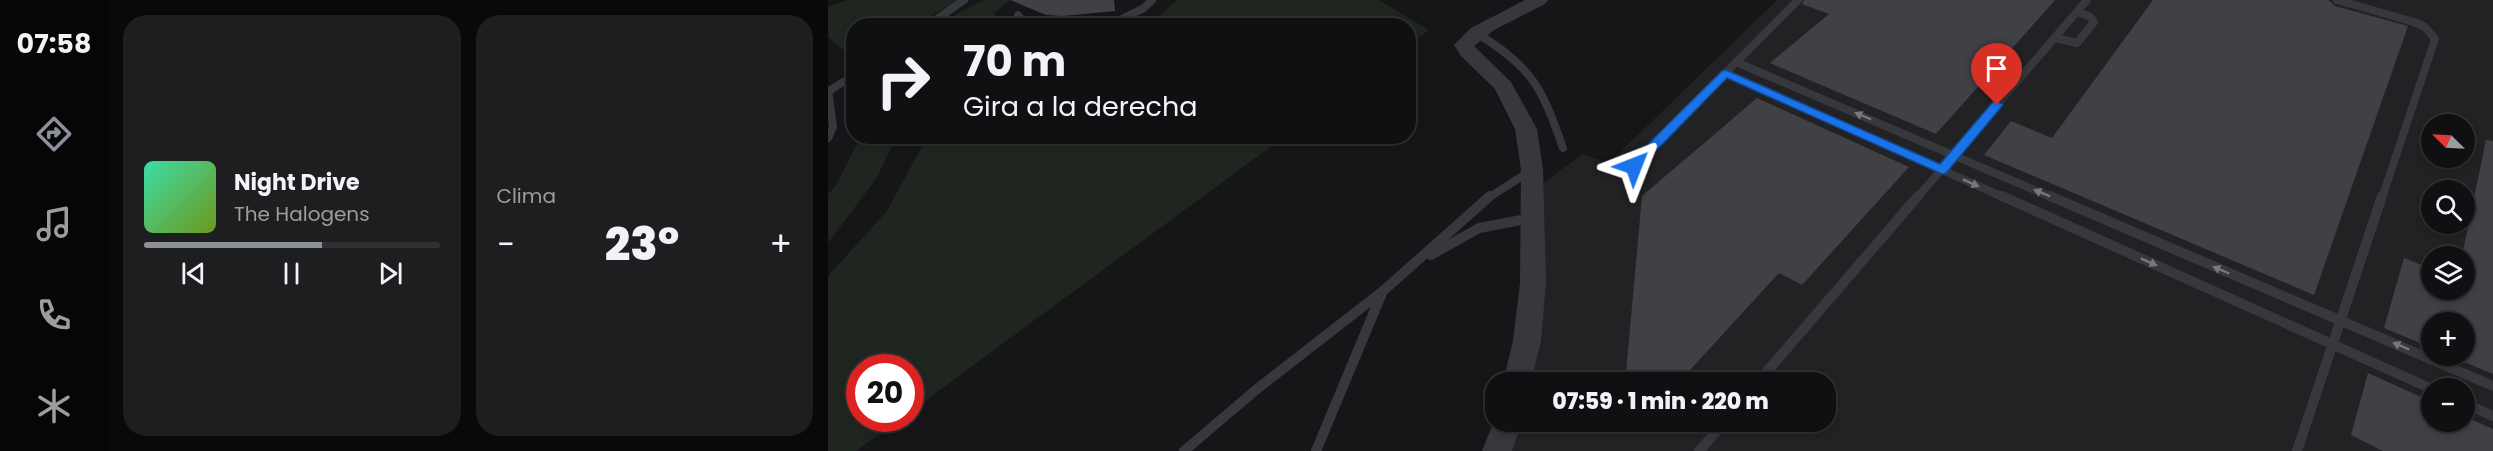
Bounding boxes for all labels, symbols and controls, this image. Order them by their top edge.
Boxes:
text: 07:58 [17,25,91,62]
text: 70 m [963,32,1066,91]
icon: right [864,42,942,120]
pin [1971,43,2022,105]
icon: arrive [1980,52,2013,85]
text: Gira a la derecha [963,88,1197,125]
one-way arrow [1853,111,1871,121]
icon: directions [33,113,75,155]
north arrow [2421,114,2475,168]
map controls [2421,114,2475,432]
position arrow [1602,134,1666,198]
text: Night Drive [234,167,360,198]
one-way arrow [1962,179,1980,188]
button: search [2421,180,2475,234]
text: Clima [497,182,556,210]
one-way arrow [2033,188,2051,197]
text: The Halogens [234,200,370,228]
icon: music [33,203,75,245]
text: 23° [605,213,679,276]
text: − [497,221,515,268]
text: + [769,221,792,268]
button: layers [2421,246,2475,300]
icon: previous [177,257,210,290]
icon: pause [275,257,308,290]
icon: next [374,257,407,290]
one-way arrow [2140,258,2158,268]
one-way arrow [2212,265,2230,275]
icon: phone [33,294,75,336]
button: + [2421,312,2475,366]
one-way arrow [2391,341,2409,351]
speed limit sign: 20 [846,354,924,432]
button: − [2421,378,2475,432]
icon: climate [33,385,75,427]
text: 07:59 · 1 min · 220 m [1552,386,1769,417]

